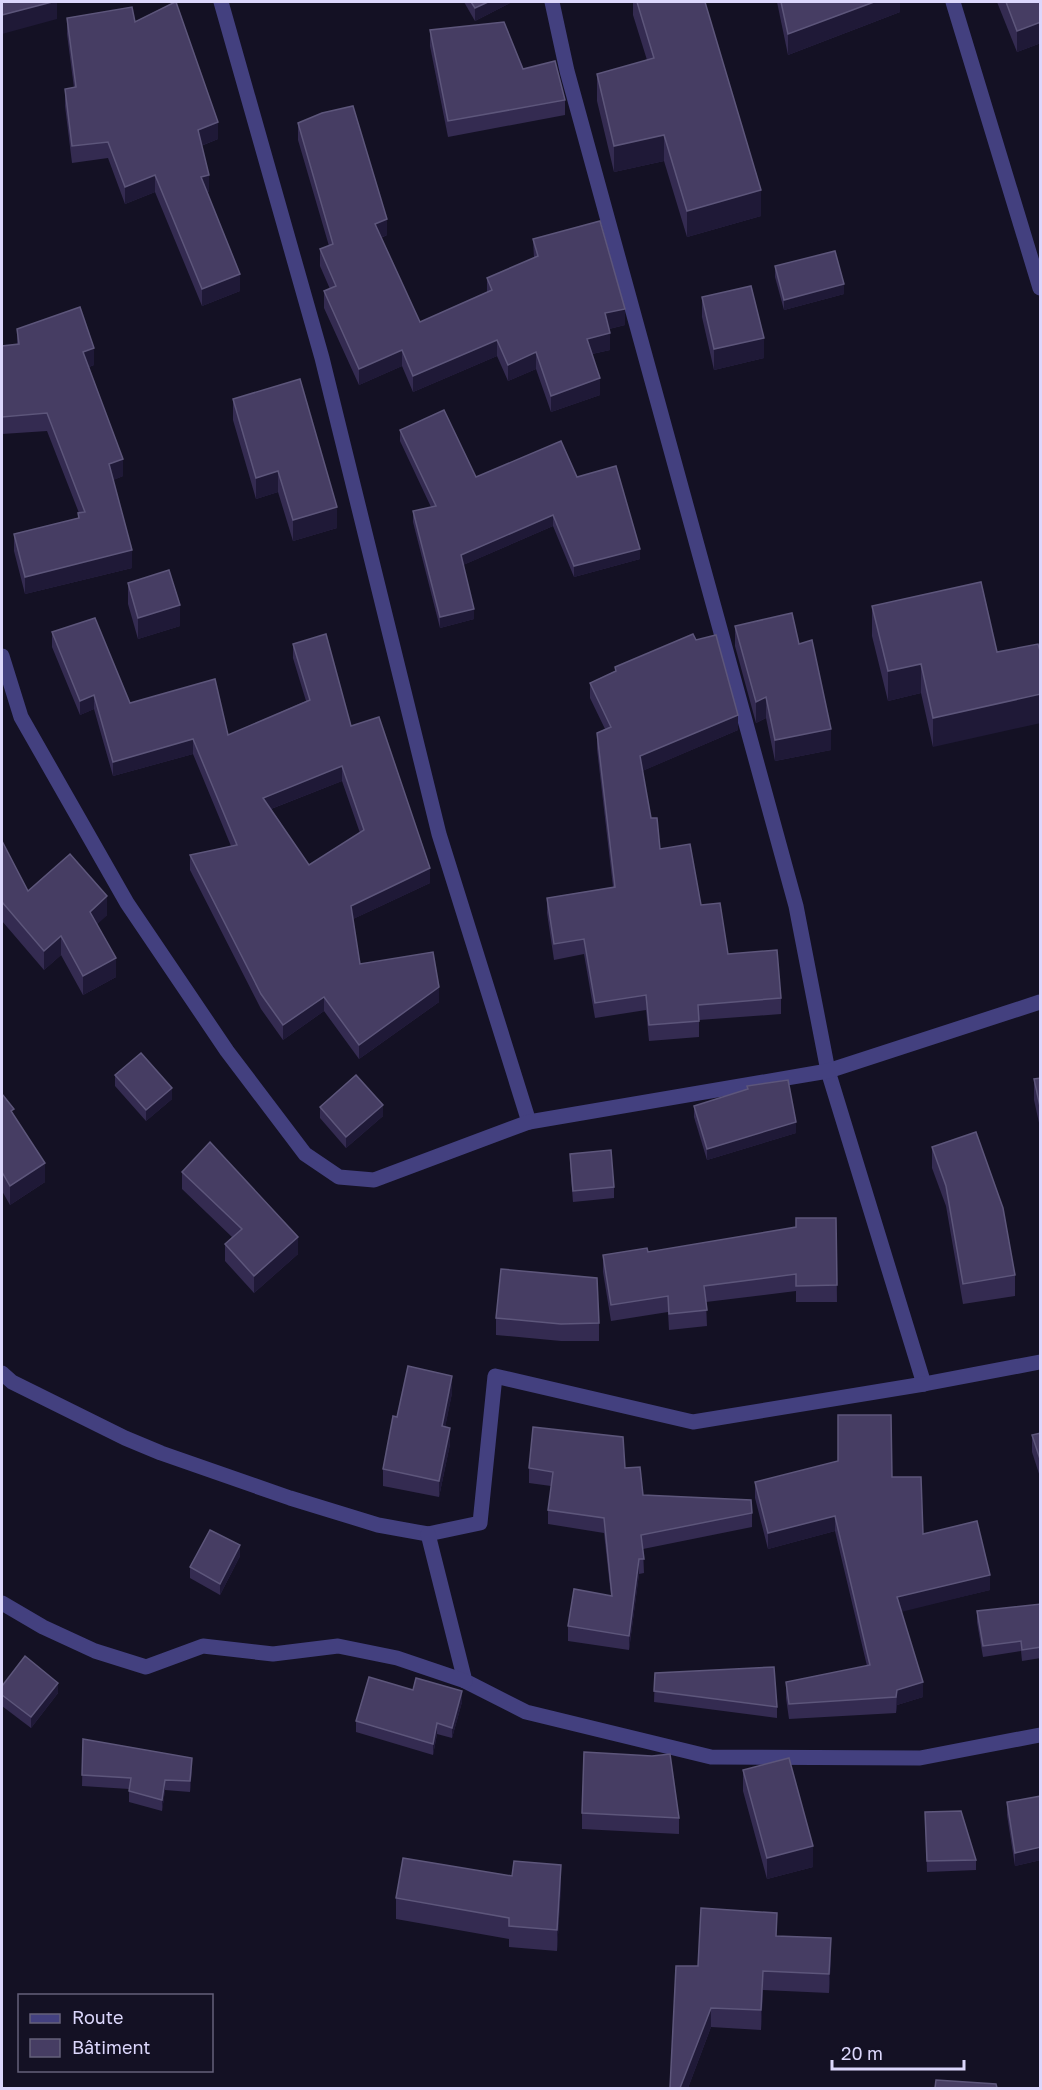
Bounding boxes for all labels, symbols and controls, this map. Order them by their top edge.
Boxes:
legend [18,1994,213,2072]
text: Route [72,2006,123,2028]
scale bar [832,2033,964,2071]
text: Bâtiment [72,2036,151,2058]
text: 20 m [841,2042,883,2064]

